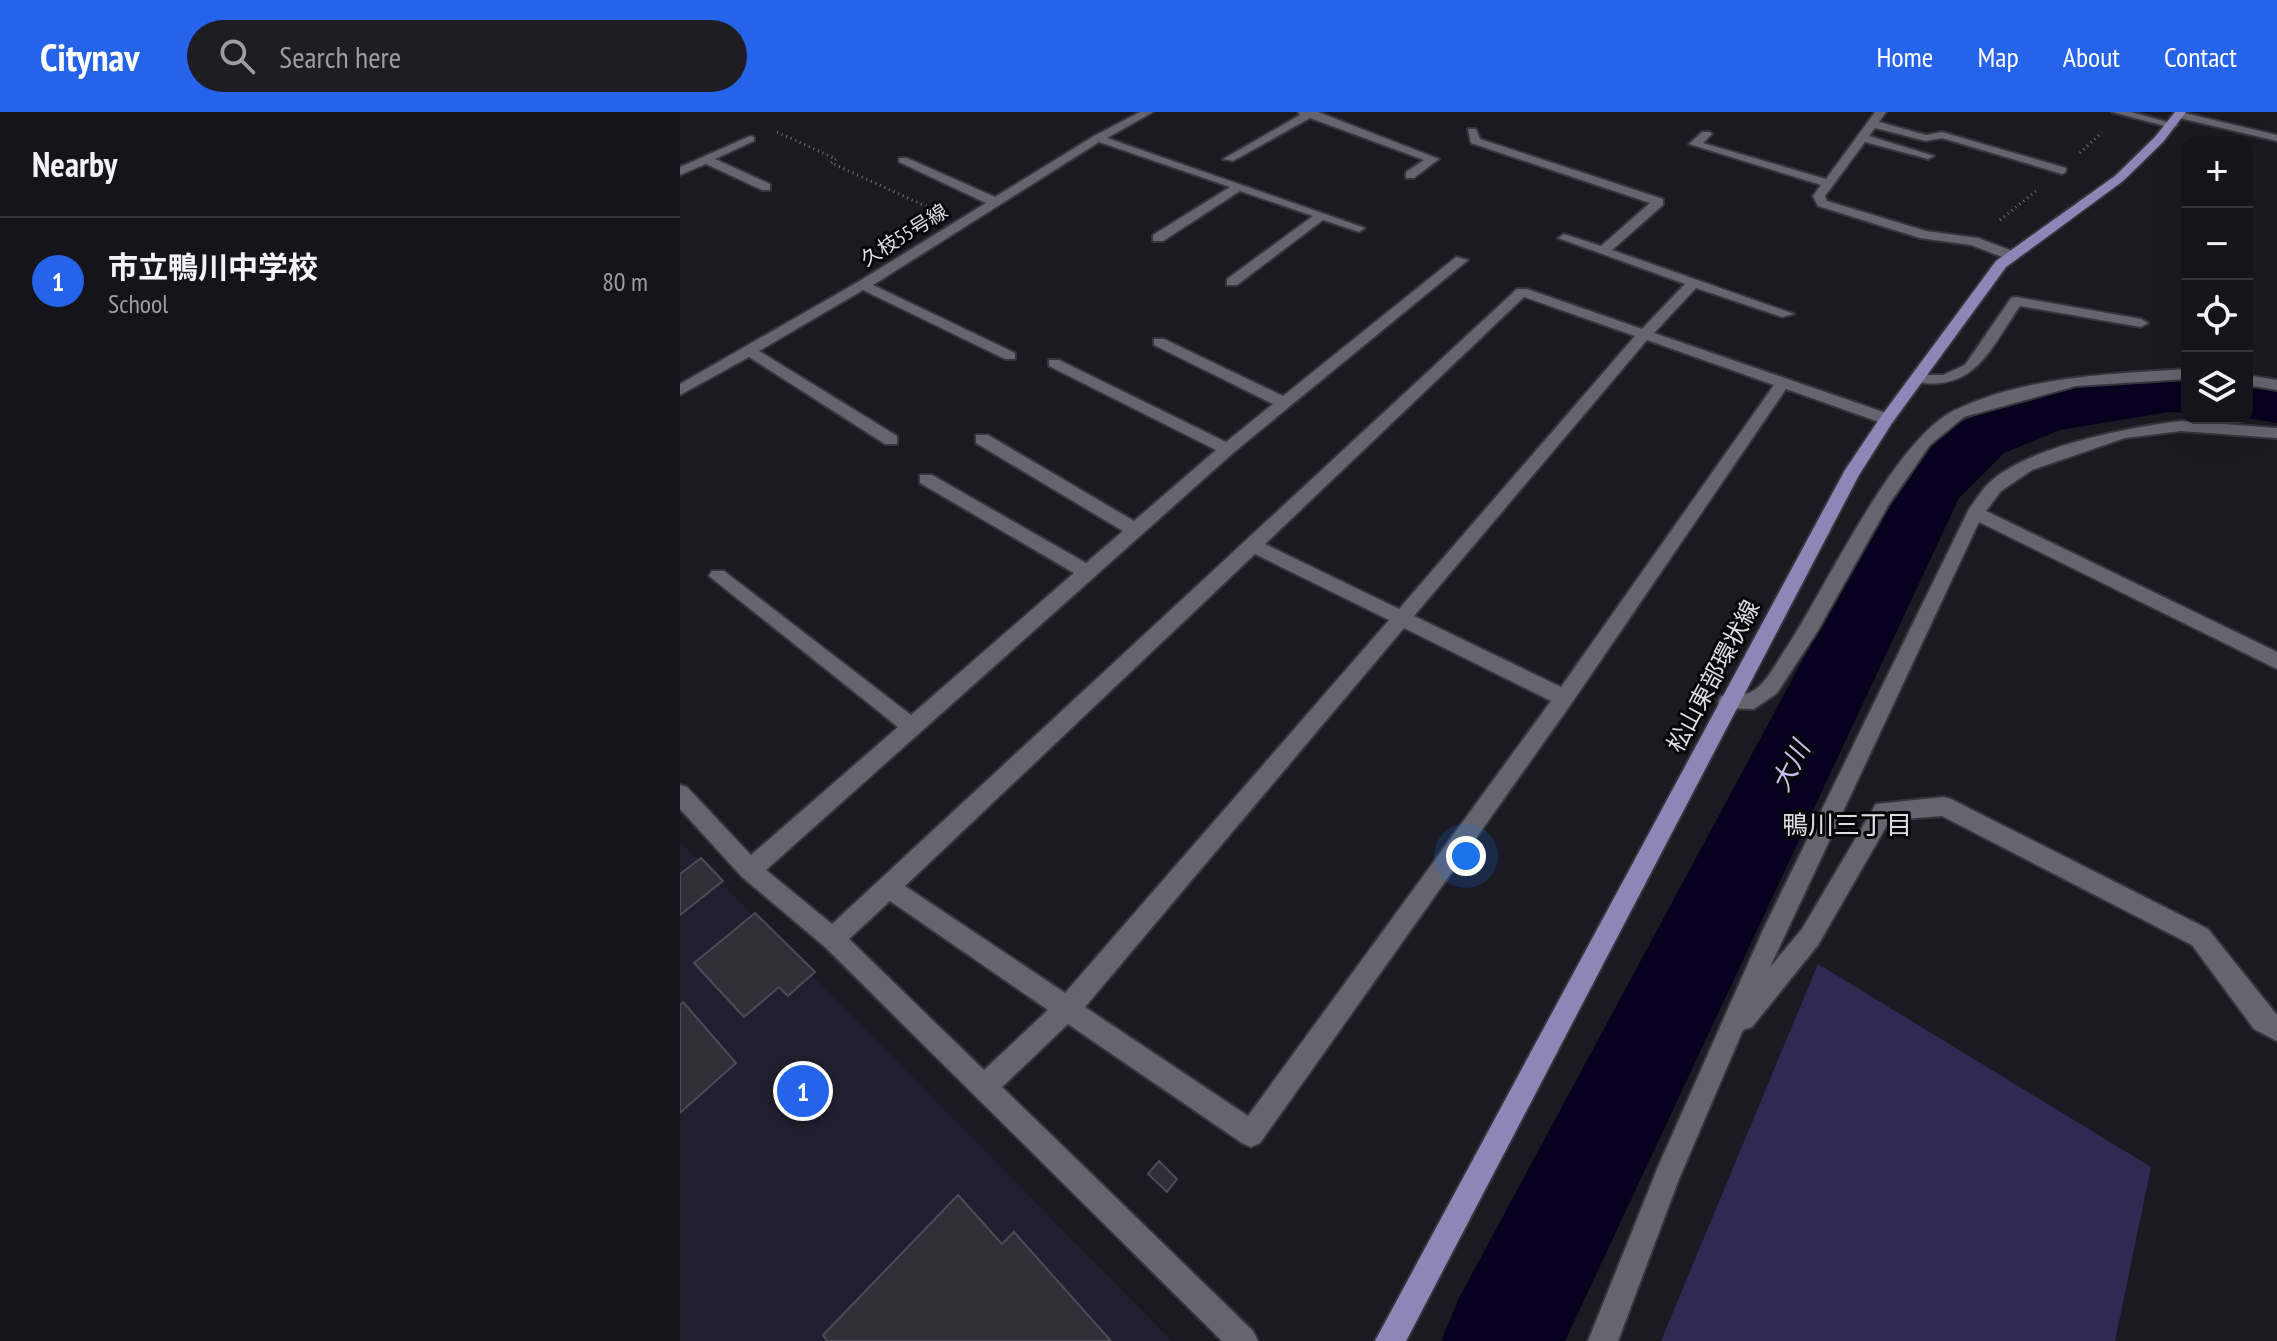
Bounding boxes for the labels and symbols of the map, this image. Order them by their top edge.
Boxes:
street label: 久枝55号線 [856,198,952,272]
street label: 松山東部環状線 [1660,595,1766,757]
water label: 大川 [1763,733,1818,797]
district label: 鴨川三丁目 [1782,808,1912,841]
your location [1446,836,1486,876]
pin: 1 [777,1061,829,1121]

